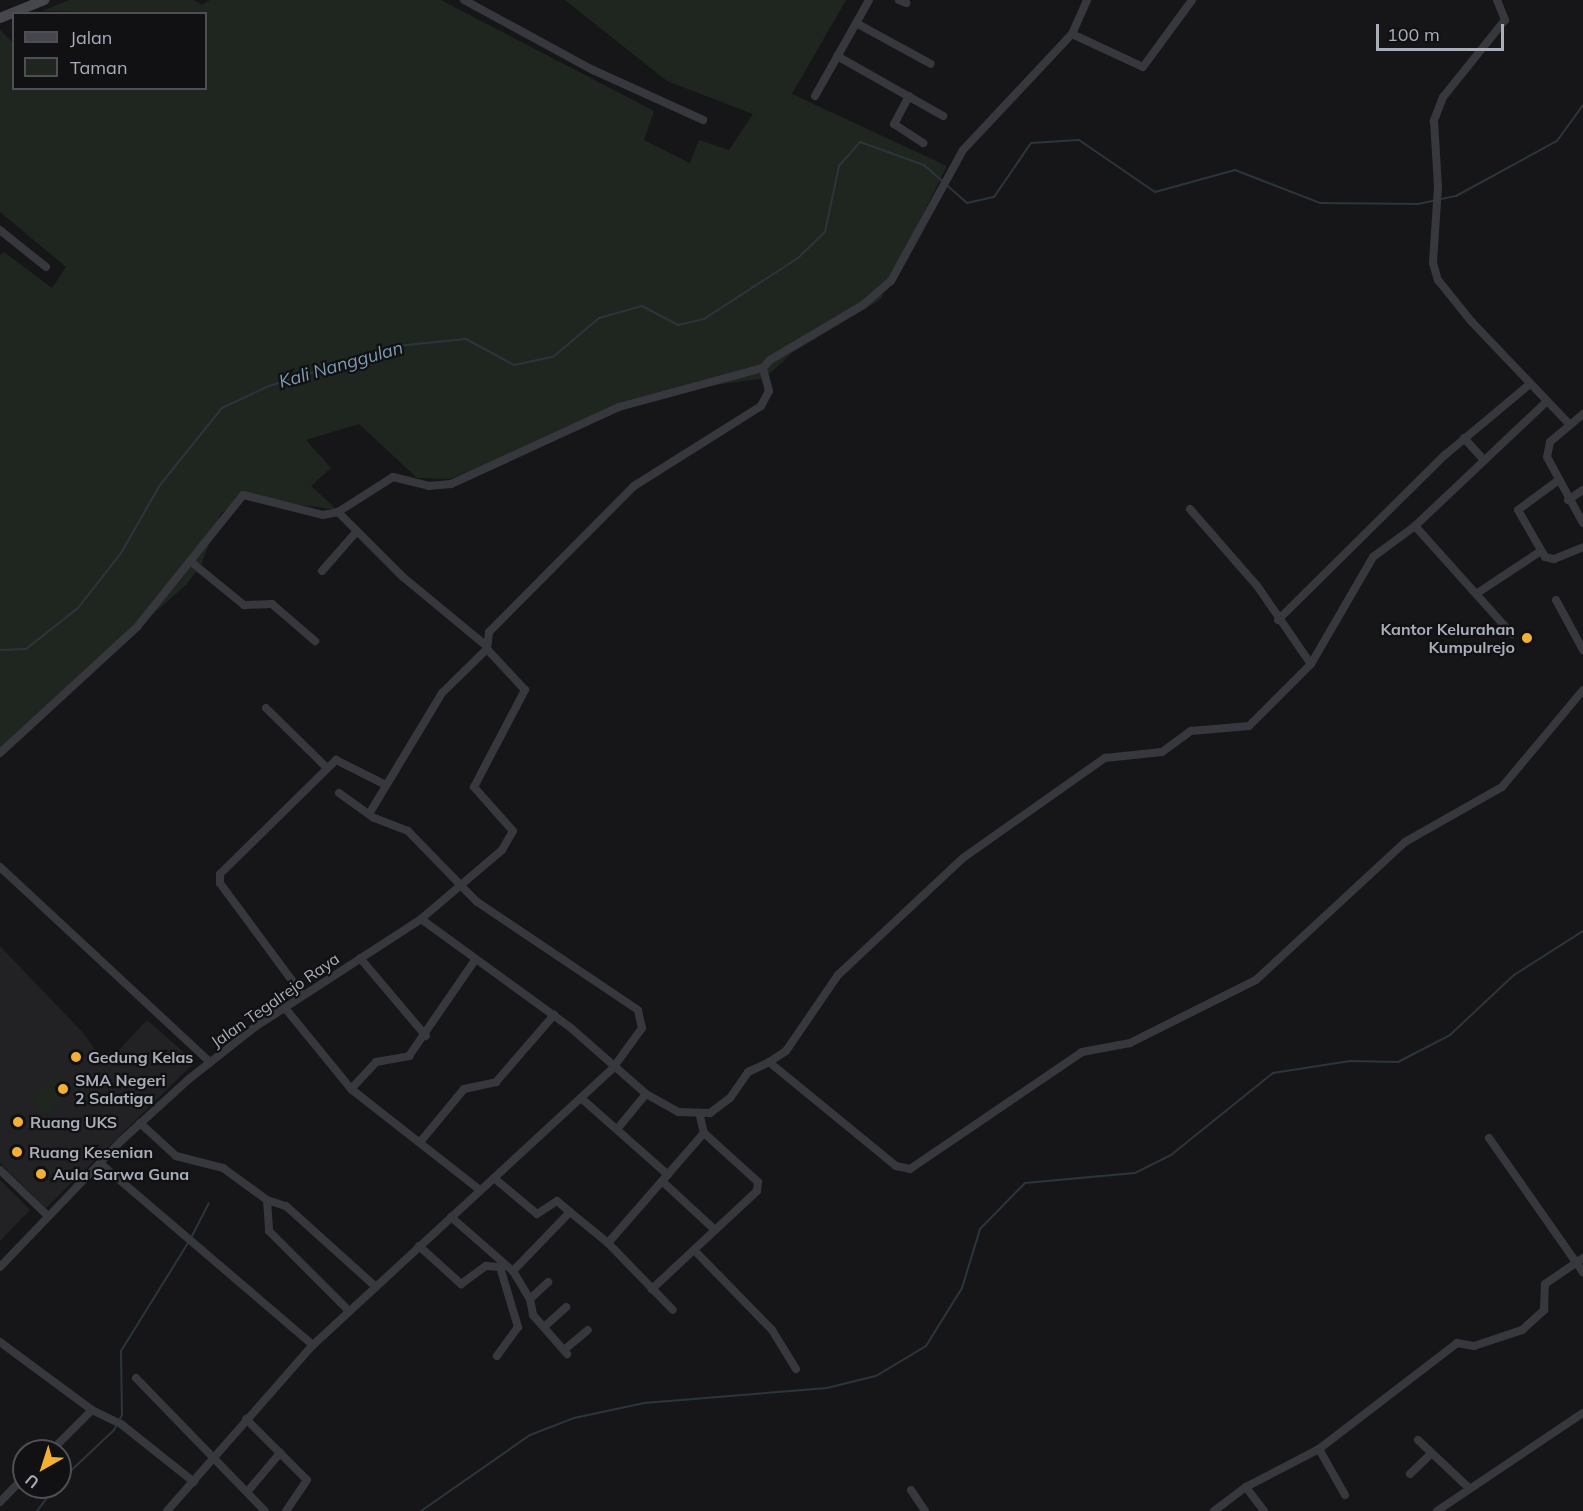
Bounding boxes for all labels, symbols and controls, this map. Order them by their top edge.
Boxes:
legend [12,12,207,90]
scale bar [1379,12,1506,50]
text: 100 m [1387,23,1440,46]
text: Jalan [70,26,112,49]
text: Taman [70,56,127,79]
water label: Kali Nanggulan [277,337,405,393]
place label: Kantor Kelurahan Kumpulrejo [1380,619,1515,657]
marker: Kantor Kelurahan Kumpulrejo [1520,631,1534,645]
street label: Jalan Tegalrejo Raya [207,949,343,1051]
place label: Gedung Kelas [88,1047,193,1067]
marker: Gedung Kelas [69,1050,83,1064]
place label: SMA Negeri 2 Salatiga [75,1070,166,1108]
marker: SMA Negeri 2 Salatiga [56,1082,70,1096]
place label: Ruang UKS [30,1112,117,1132]
marker: Ruang UKS [11,1115,25,1129]
place label: Ruang Kesenian [29,1142,153,1162]
marker: Ruang Kesenian [10,1145,24,1159]
place label: Aula Sarwa Guna [53,1164,189,1184]
marker: Aula Sarwa Guna [34,1167,48,1181]
north arrow [12,1439,72,1499]
text: U [21,1470,43,1493]

